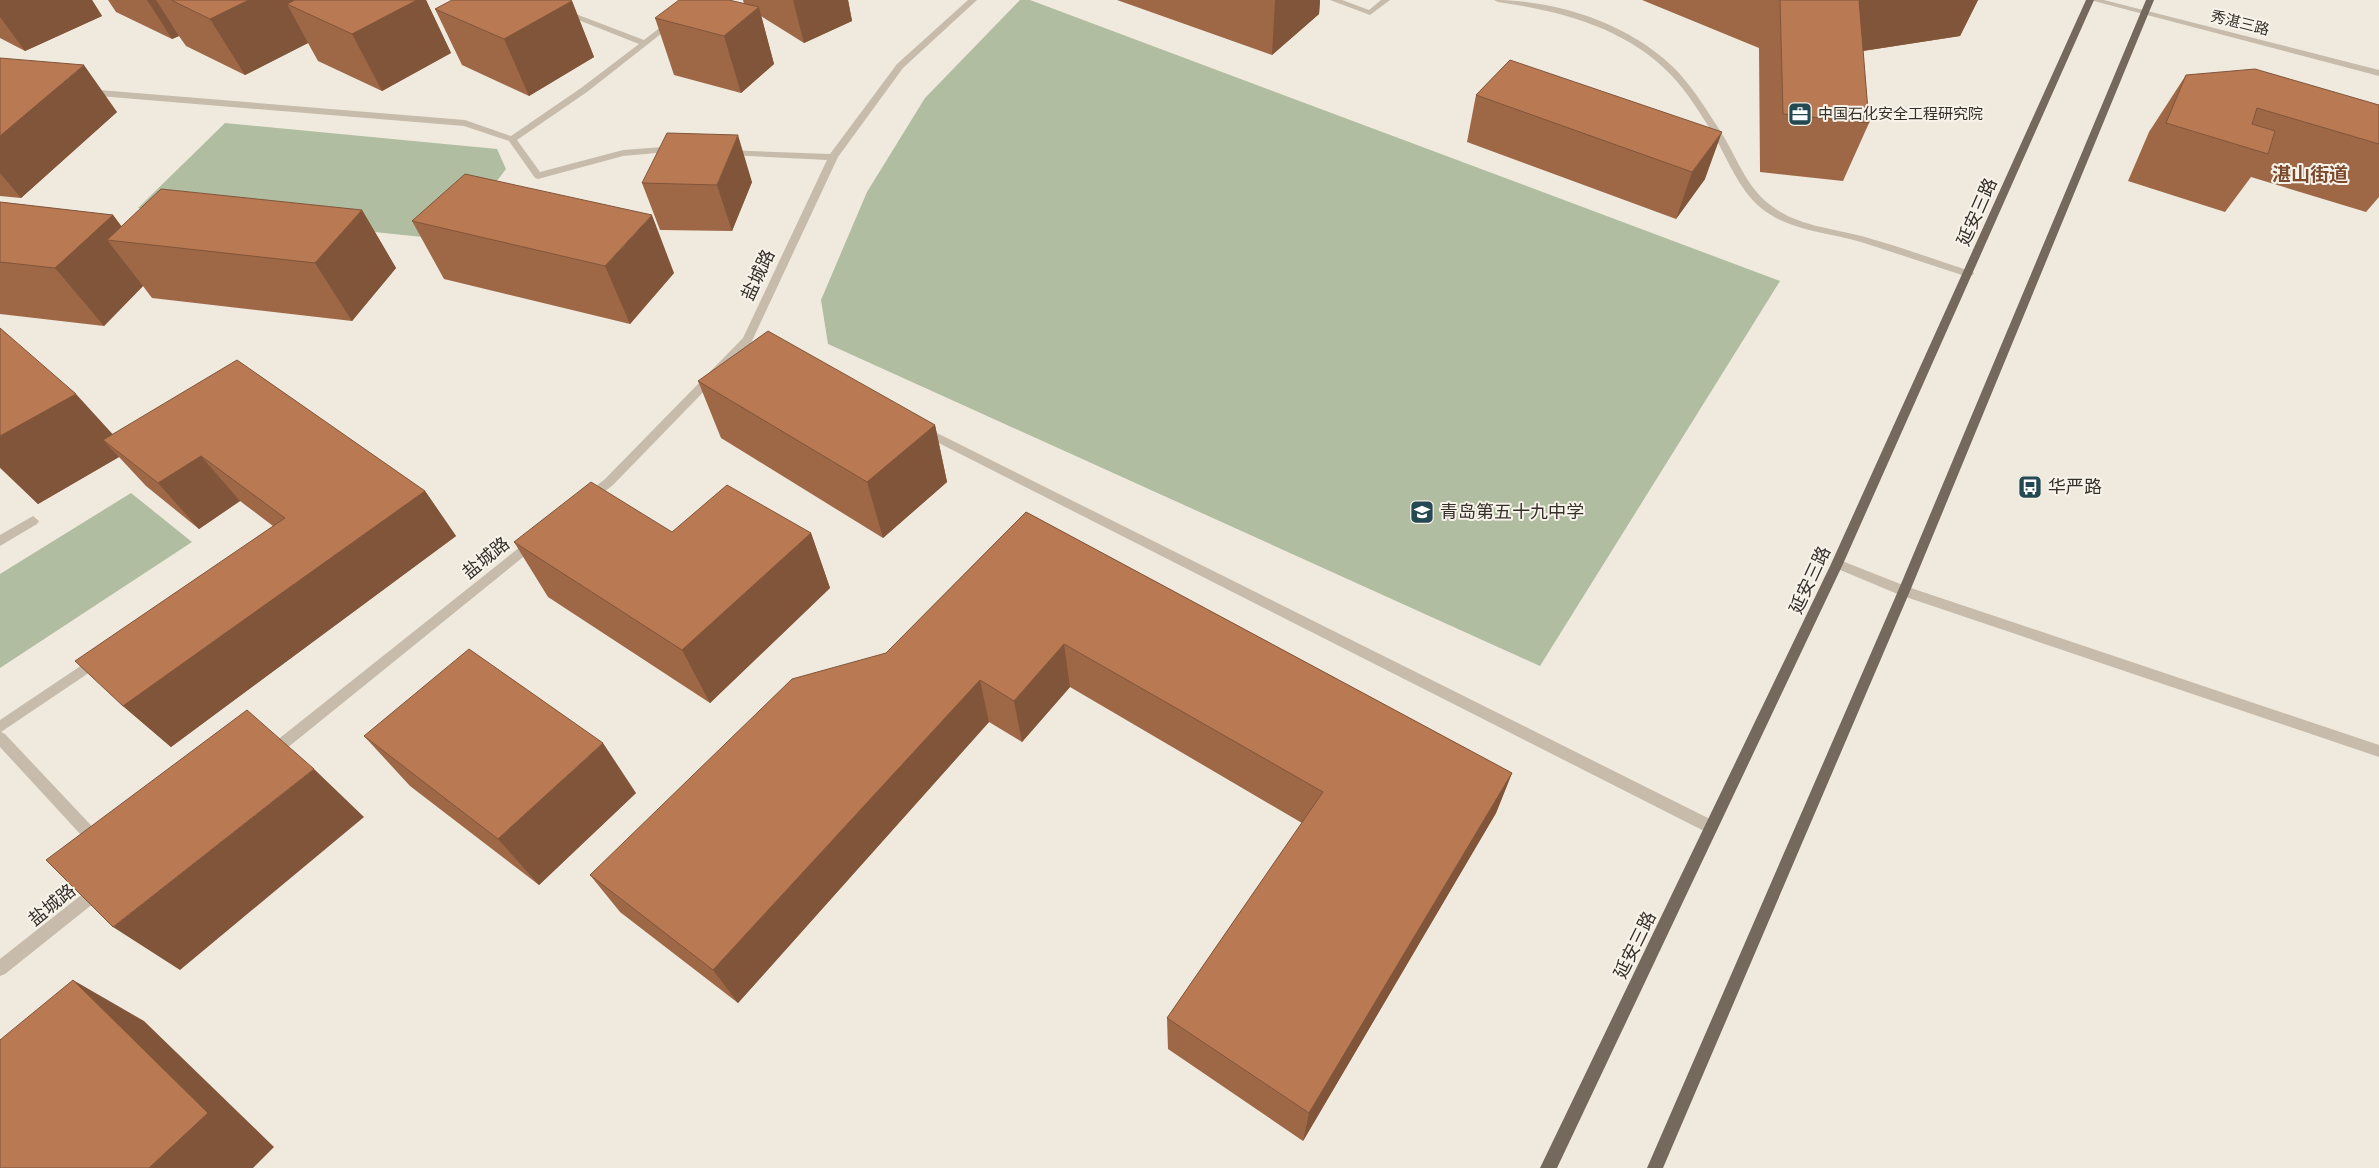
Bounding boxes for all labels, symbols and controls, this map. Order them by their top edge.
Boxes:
street label: 秀湛三路 [2209,5,2272,39]
office icon: 中国石化安全工程研究院 [1787,101,1813,127]
place label: 中国石化安全工程研究院 [1818,103,1983,123]
district label: 湛山街道 [2272,161,2348,187]
street label: 延安三路 [1950,174,2002,249]
street label: 盐城路 [735,245,779,304]
bus stop icon: 华严路 [2017,474,2043,500]
place label: 华严路 [2048,474,2102,498]
school or university icon: 青岛第五十九中学 [1409,499,1435,525]
place label: 青岛第五十九中学 [1440,499,1584,523]
street label: 盐城路 [457,531,514,584]
street label: 延安三路 [1783,542,1835,617]
street label: 盐城路 [23,878,80,931]
street label: 延安三路 [1608,907,1661,982]

